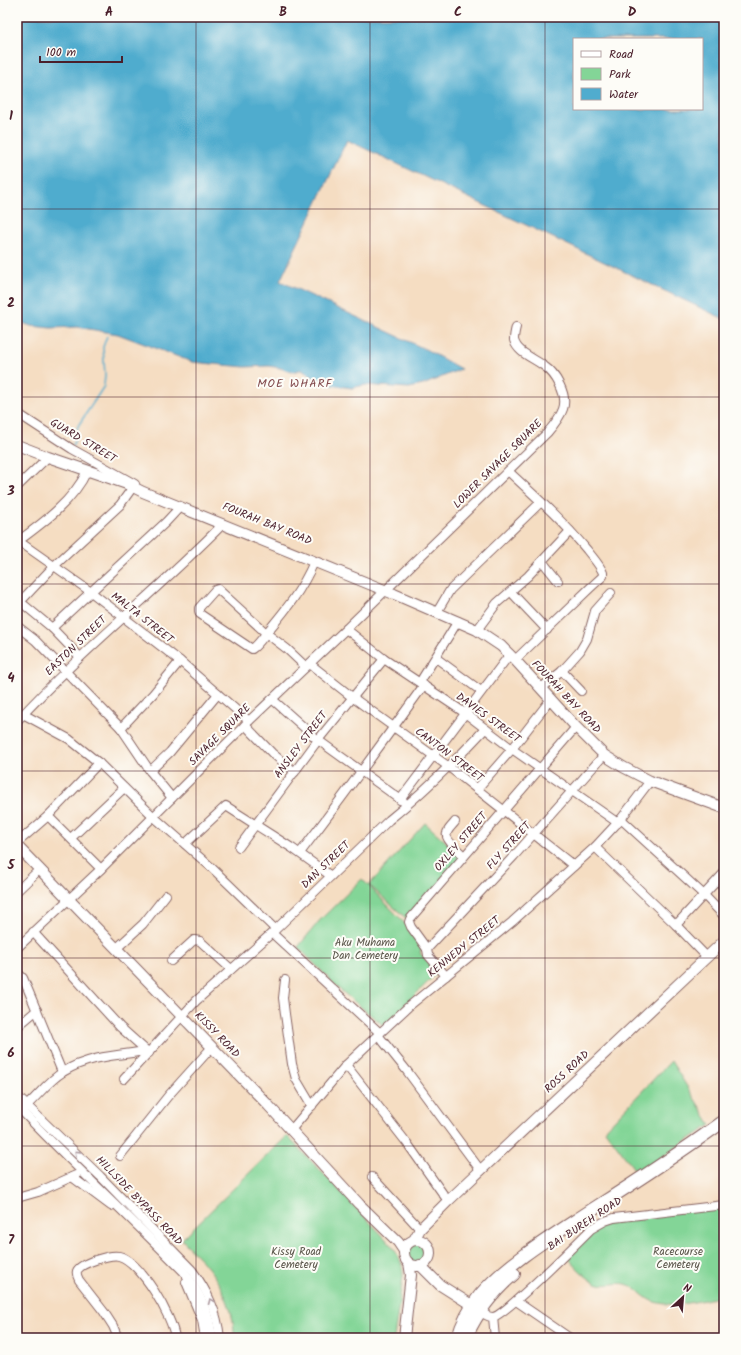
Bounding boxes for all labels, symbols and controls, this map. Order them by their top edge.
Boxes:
text: A [105,2,113,23]
text: B [279,2,287,23]
text: C [454,2,462,23]
text: D [628,2,637,23]
scale bar [40,38,122,64]
legend [573,38,703,110]
text: 100 m [46,43,77,62]
text: Road [609,45,634,64]
text: Park [609,65,631,84]
text: Water [609,85,639,104]
text: 1 [9,106,13,127]
text: 2 [7,293,15,314]
district label: MOE WHARF [257,374,334,393]
street label: GUARD STREET [46,414,121,469]
street label: LOWER SAVAGE SQUARE [449,415,547,513]
text: 3 [6,481,15,502]
street label: FOURAH BAY ROAD [219,498,315,550]
street label: MALTA STREET [107,588,178,649]
street label: EASTON STREET [41,611,112,680]
street label: FOURAH BAY ROAD [527,656,605,738]
text: 4 [7,668,15,689]
street label: DAVIES STREET [452,688,525,748]
street label: SAVAGE SQUARE [185,699,256,770]
street label: ANSLEY STREET [270,707,333,782]
street label: CANTON STREET [411,723,488,788]
street label: OXLEY STREET [430,807,493,876]
street label: FLY STREET [482,817,536,874]
street label: DAN STREET [297,836,356,893]
text: 5 [7,855,16,876]
street label: KENNEDY STREET [424,911,505,982]
park label: Aku Muhama Dan Cemetery [332,934,399,965]
street label: KISSY ROAD [190,1007,244,1063]
text: 6 [7,1043,15,1064]
street label: ROSS ROAD [540,1046,594,1098]
one-way arrow [74,1150,82,1158]
street label: HILLSIDE BYPASS ROAD [91,1152,187,1250]
street label: BAI BUREH ROAD [544,1192,626,1256]
text: 7 [8,1230,15,1251]
park label: Kissy Road Cemetery [271,1243,322,1274]
park label: Racecourse Cemetery [653,1243,703,1274]
north arrow [663,1277,703,1317]
text: N [680,1279,694,1299]
one-way arrow [207,1297,215,1304]

